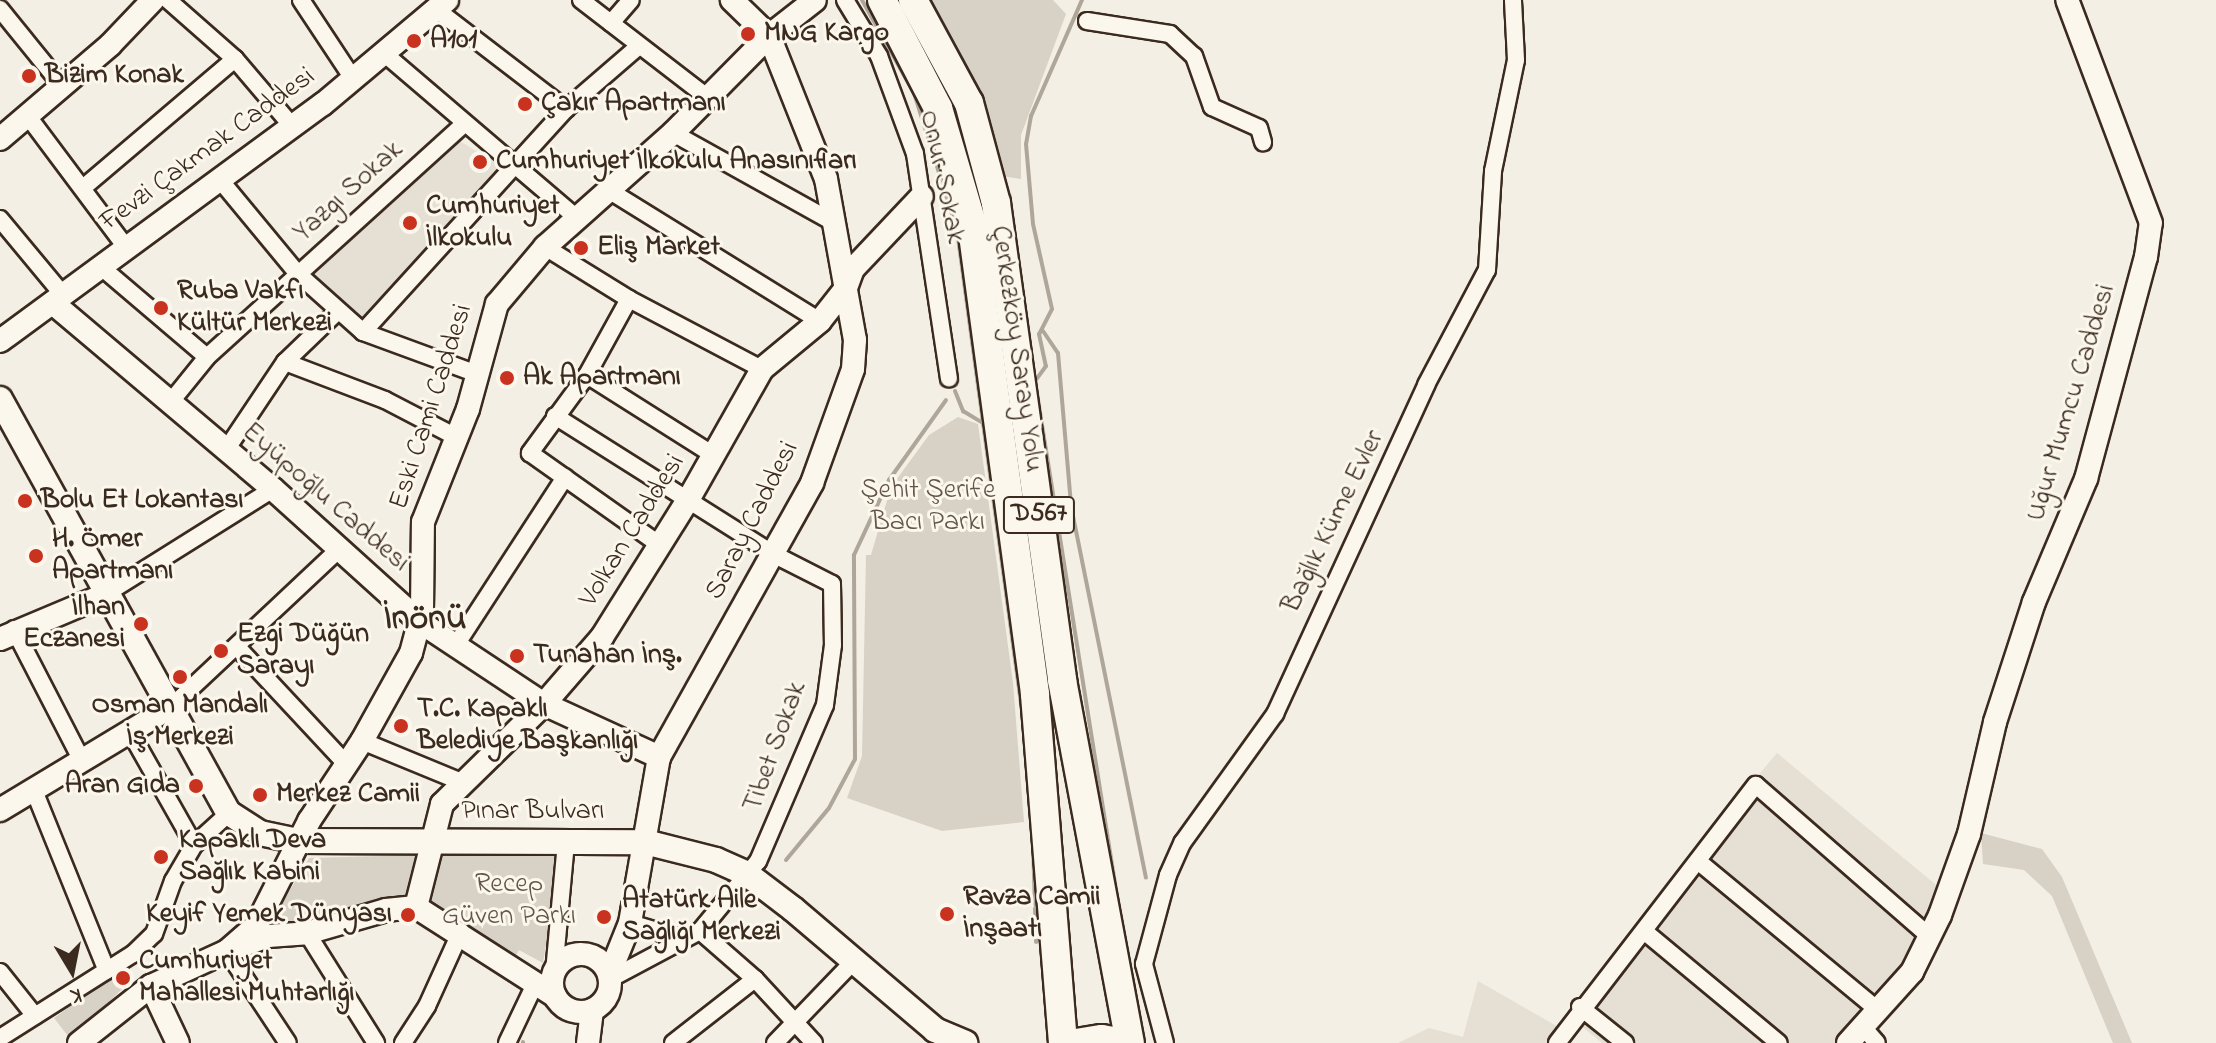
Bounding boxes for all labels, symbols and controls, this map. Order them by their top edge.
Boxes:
place label: MNG Kargo [764,17,889,51]
place label: A101 [430,24,477,58]
marker: MNG Kargo [739,25,757,43]
marker: A101 [405,32,423,50]
place label: Bizim Konak [45,59,184,93]
street label: Fevzi Çakmak Caddesi [94,61,322,239]
marker: Bizim Konak [20,67,38,85]
place label: Çakır Apartmanı [541,87,726,121]
marker: Çakır Apartmanı [516,95,534,113]
street label: Onur Sokak [911,107,971,247]
street label: Yazgı Sokak [287,134,411,250]
place label: Cumhuriyet İlkokulu Anasınıfları [496,145,857,179]
marker: Cumhuriyet İlkokulu Anasınıfları [471,153,489,171]
place label: Cumhuriyet İlkokulu [426,190,560,256]
marker: Cumhuriyet İlkokulu [401,214,419,232]
street label: Çerkezköy Saray Yolu [982,224,1050,474]
place label: Eliş Market [597,231,720,265]
marker: Eliş Market [572,239,590,257]
place label: Ruba Vakfı Kültür Merkezi [177,275,332,341]
street label: Uğur Mumcu Caddesi [2020,281,2124,525]
marker: Ruba Vakfı Kültür Merkezi [152,299,170,317]
street label: Eski Cami Caddesi [383,300,481,514]
place label: Ak Apartmanı [523,361,681,395]
marker: Ak Apartmanı [498,369,516,387]
street label: Eyüpoğlu Caddesi [234,416,416,580]
street label: Bağlık Küme Evler [1275,425,1393,619]
street label: Saray Caddesi [699,436,807,606]
street label: Volkan Caddesi [573,448,693,614]
park label: Şehit Şerife Bacı Parkı [860,474,996,540]
place label: Bolu Et Lokantası [41,484,244,518]
marker: Bolu Et Lokantası [16,492,34,510]
road number: D567 [1001,493,1077,537]
place label: H. Ömer Apartmanı [52,523,173,589]
marker: H. Ömer Apartmanı [27,547,45,565]
place label: İlhan Eczanesi [23,591,125,657]
district label: İnönü [383,598,467,642]
marker: İlhan Eczanesi [132,615,150,633]
place label: Ezgi Düğün Sarayı [237,618,369,684]
place label: Tunahan İnş. [533,639,682,673]
marker: Ezgi Düğün Sarayı [212,642,230,660]
marker: Tunahan İnş. [508,647,526,665]
marker: Osman Mandalı İş Merkezi [171,668,189,686]
street label: Tibet Sokak [737,677,815,817]
place label: Osman Mandalı İş Merkezi [92,689,268,755]
place label: T.C. Kapaklı Belediye Başkanlığı [417,693,638,759]
marker: T.C. Kapaklı Belediye Başkanlığı [392,717,410,735]
place label: Aran Gıda [65,769,180,803]
marker: Aran Gıda [187,777,205,795]
place label: Merkez Camii [276,778,420,812]
marker: Merkez Camii [251,786,269,804]
street label: Pınar Bulvarı [461,795,605,829]
place label: Kapaklı Deva Sağlık Kabini [179,824,326,890]
marker: Kapaklı Deva Sağlık Kabini [150,846,172,868]
park label: Recep Güven Parkı [442,868,576,934]
place label: Ravza Camii İnşaatı [963,881,1101,947]
place label: Atatürk Aile Sağlığı Merkezi [622,884,781,950]
place label: Keyif Yemek Dünyası [146,898,392,932]
marker: Ravza Camii İnşaatı [938,905,956,923]
marker: Keyif Yemek Dünyası [399,906,417,924]
marker: Atatürk Aile Sağlığı Merkezi [593,906,615,928]
north arrow [32,931,112,1011]
place label: Cumhuriyet Mahallesi Muhtarlığı [139,945,355,1011]
marker: Cumhuriyet Mahallesi Muhtarlığı [114,969,132,987]
text: K [68,978,84,1011]

